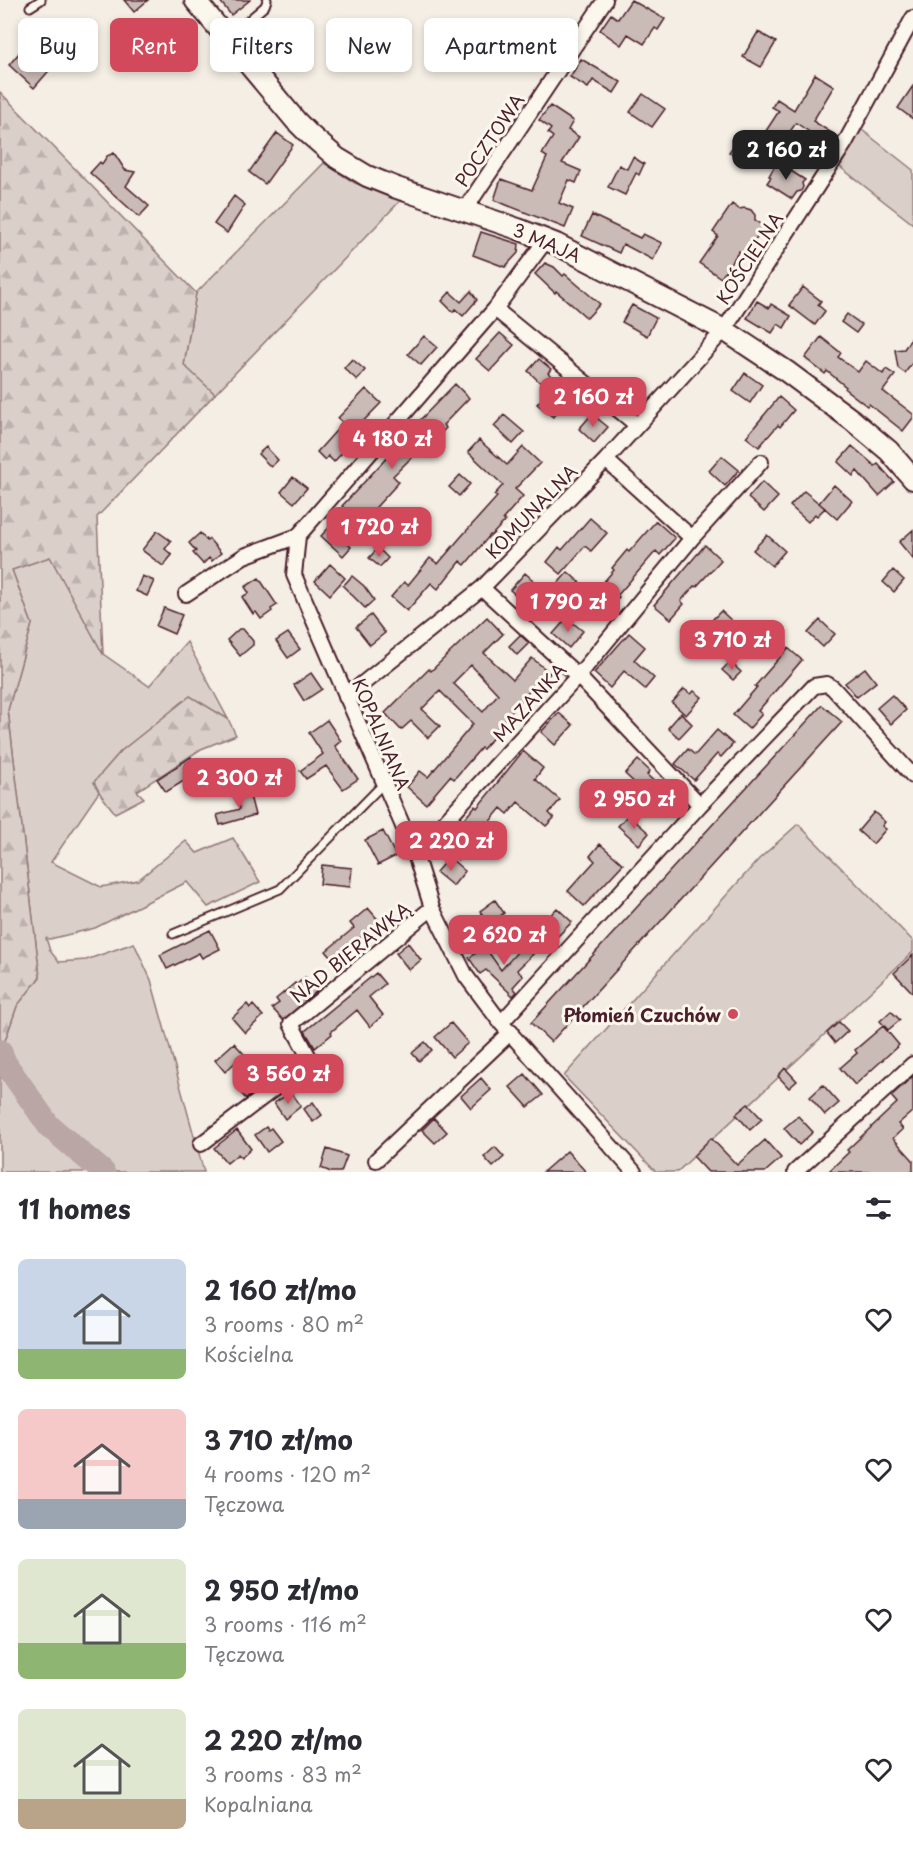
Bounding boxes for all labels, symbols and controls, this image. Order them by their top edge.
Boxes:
chip: Buy [18,18,98,72]
chip: Rent [110,18,198,72]
chip: Filters [210,18,314,72]
chip: New [326,18,412,72]
chip: Apartment [424,18,578,72]
street label: POCZTOWA [448,88,530,192]
pin: 2 160 zł [724,130,848,181]
text: 2 160 zł [746,134,826,164]
street label: KOŚCIELNA [709,207,789,309]
street label: 3 MAJA [509,216,585,268]
pin: 2 160 zł [531,377,655,428]
text: 2 160 zł [553,381,633,411]
pin: 4 180 zł [330,419,454,470]
text: 4 180 zł [353,423,431,453]
street label: KOMUNALNA [479,458,583,564]
pin: 1 720 zł [317,507,441,558]
text: 1 720 zł [341,511,417,541]
pin: 1 790 zł [506,582,630,633]
text: 1 790 zł [530,586,606,616]
pin: 3 710 zł [670,620,794,671]
text: 3 710 zł [694,624,770,654]
street label: MAZANKA [486,656,572,747]
street label: KOPALNIANA [346,674,418,794]
pin: 2 300 zł [177,758,301,809]
text: 2 300 zł [197,762,281,792]
pin: 2 950 zł [572,779,696,830]
text: 2 950 zł [593,783,675,813]
pin: 2 220 zł [389,821,513,872]
text: 2 220 zł [409,825,493,855]
street label: NAD BIERAWKĄ [284,895,416,1009]
pin: 2 620 zł [442,915,566,966]
text: 2 620 zł [462,919,546,949]
place label: Płomień Czuchów [564,1001,721,1028]
marker: Płomień Czuchów [726,1007,740,1021]
pin: 3 560 zł [226,1054,350,1105]
text: 3 560 zł [247,1058,329,1088]
text: 11 homes [18,1189,131,1228]
icon: filters [862,1192,895,1225]
text: 2 160 zł/mo [204,1270,356,1309]
icon: home [66,1283,138,1355]
icon: heart [862,1303,895,1336]
text: 3 rooms · 80 m² [204,1309,364,1339]
text: Kościelna [204,1339,293,1369]
text: 3 710 zł/mo [204,1420,353,1459]
icon: home [66,1433,138,1505]
icon: heart [862,1453,895,1486]
text: 4 rooms · 120 m² [204,1459,371,1489]
text: Tęczowa [204,1489,284,1519]
text: 2 950 zł/mo [204,1570,359,1609]
icon: home [66,1583,138,1655]
icon: heart [862,1603,895,1636]
text: 3 rooms · 116 m² [204,1609,367,1639]
text: Tęczowa [204,1639,284,1669]
text: 2 220 zł/mo [204,1720,362,1759]
icon: home [66,1733,138,1805]
icon: heart [862,1753,895,1786]
text: 3 rooms · 83 m² [204,1759,362,1789]
text: Kopalniana [204,1789,313,1819]

